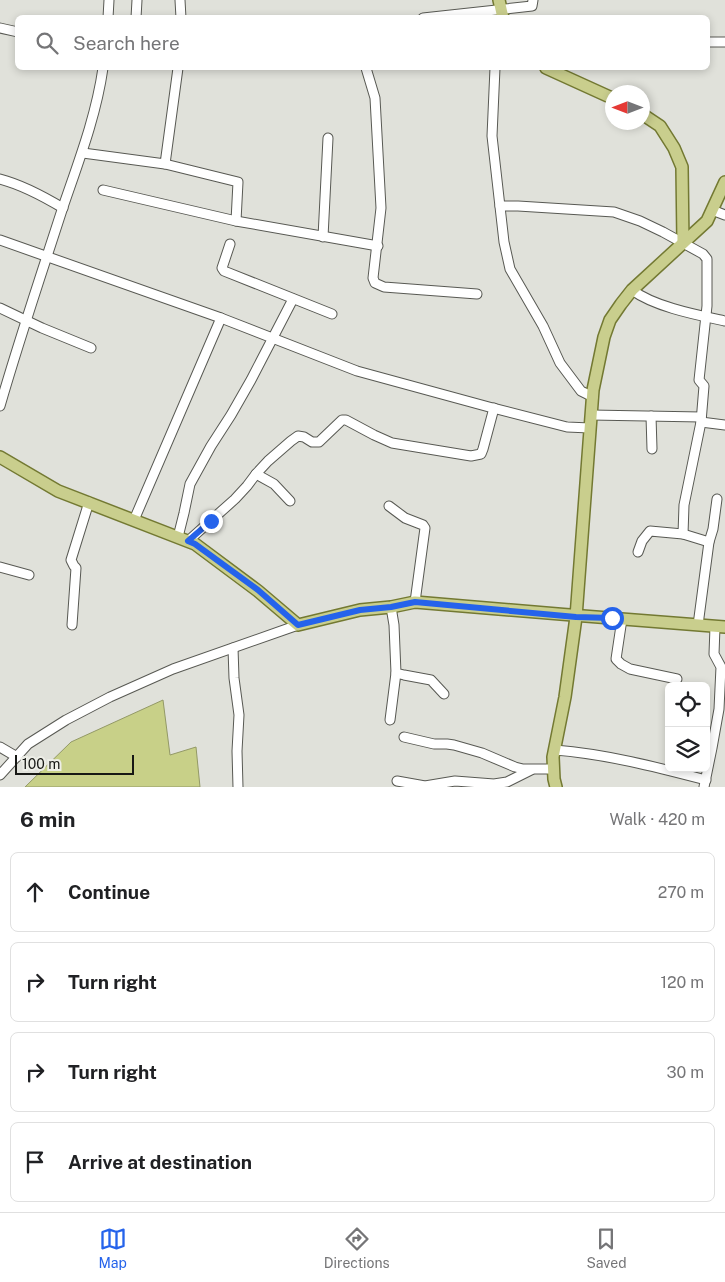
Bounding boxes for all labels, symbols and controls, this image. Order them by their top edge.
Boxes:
search box [15,15,710,70]
icon: search [33,29,61,57]
text: Search here [73,32,180,54]
north arrow [605,85,650,130]
route end [200,510,223,533]
route start [601,607,624,630]
map controls [665,682,710,772]
button: locate [665,682,710,727]
button: layers [665,727,710,772]
scale bar [15,752,134,775]
text: 100 m [22,756,60,772]
text: 6 min [20,807,76,832]
text: Walk · 420 m [609,810,705,829]
icon: ahead [21,878,49,906]
text: Continue [68,881,150,903]
text: 270 m [658,883,704,902]
icon: right [21,968,49,996]
text: Turn right [68,971,157,993]
text: 120 m [660,973,704,992]
icon: right [21,1058,49,1086]
text: Turn right [68,1061,157,1083]
text: 30 m [667,1063,704,1082]
icon: arrive [21,1148,49,1176]
text: Arrive at destination [68,1151,252,1173]
tab: Map [98,1225,127,1271]
tab: Directions [324,1225,390,1271]
tab: Saved [586,1225,627,1271]

